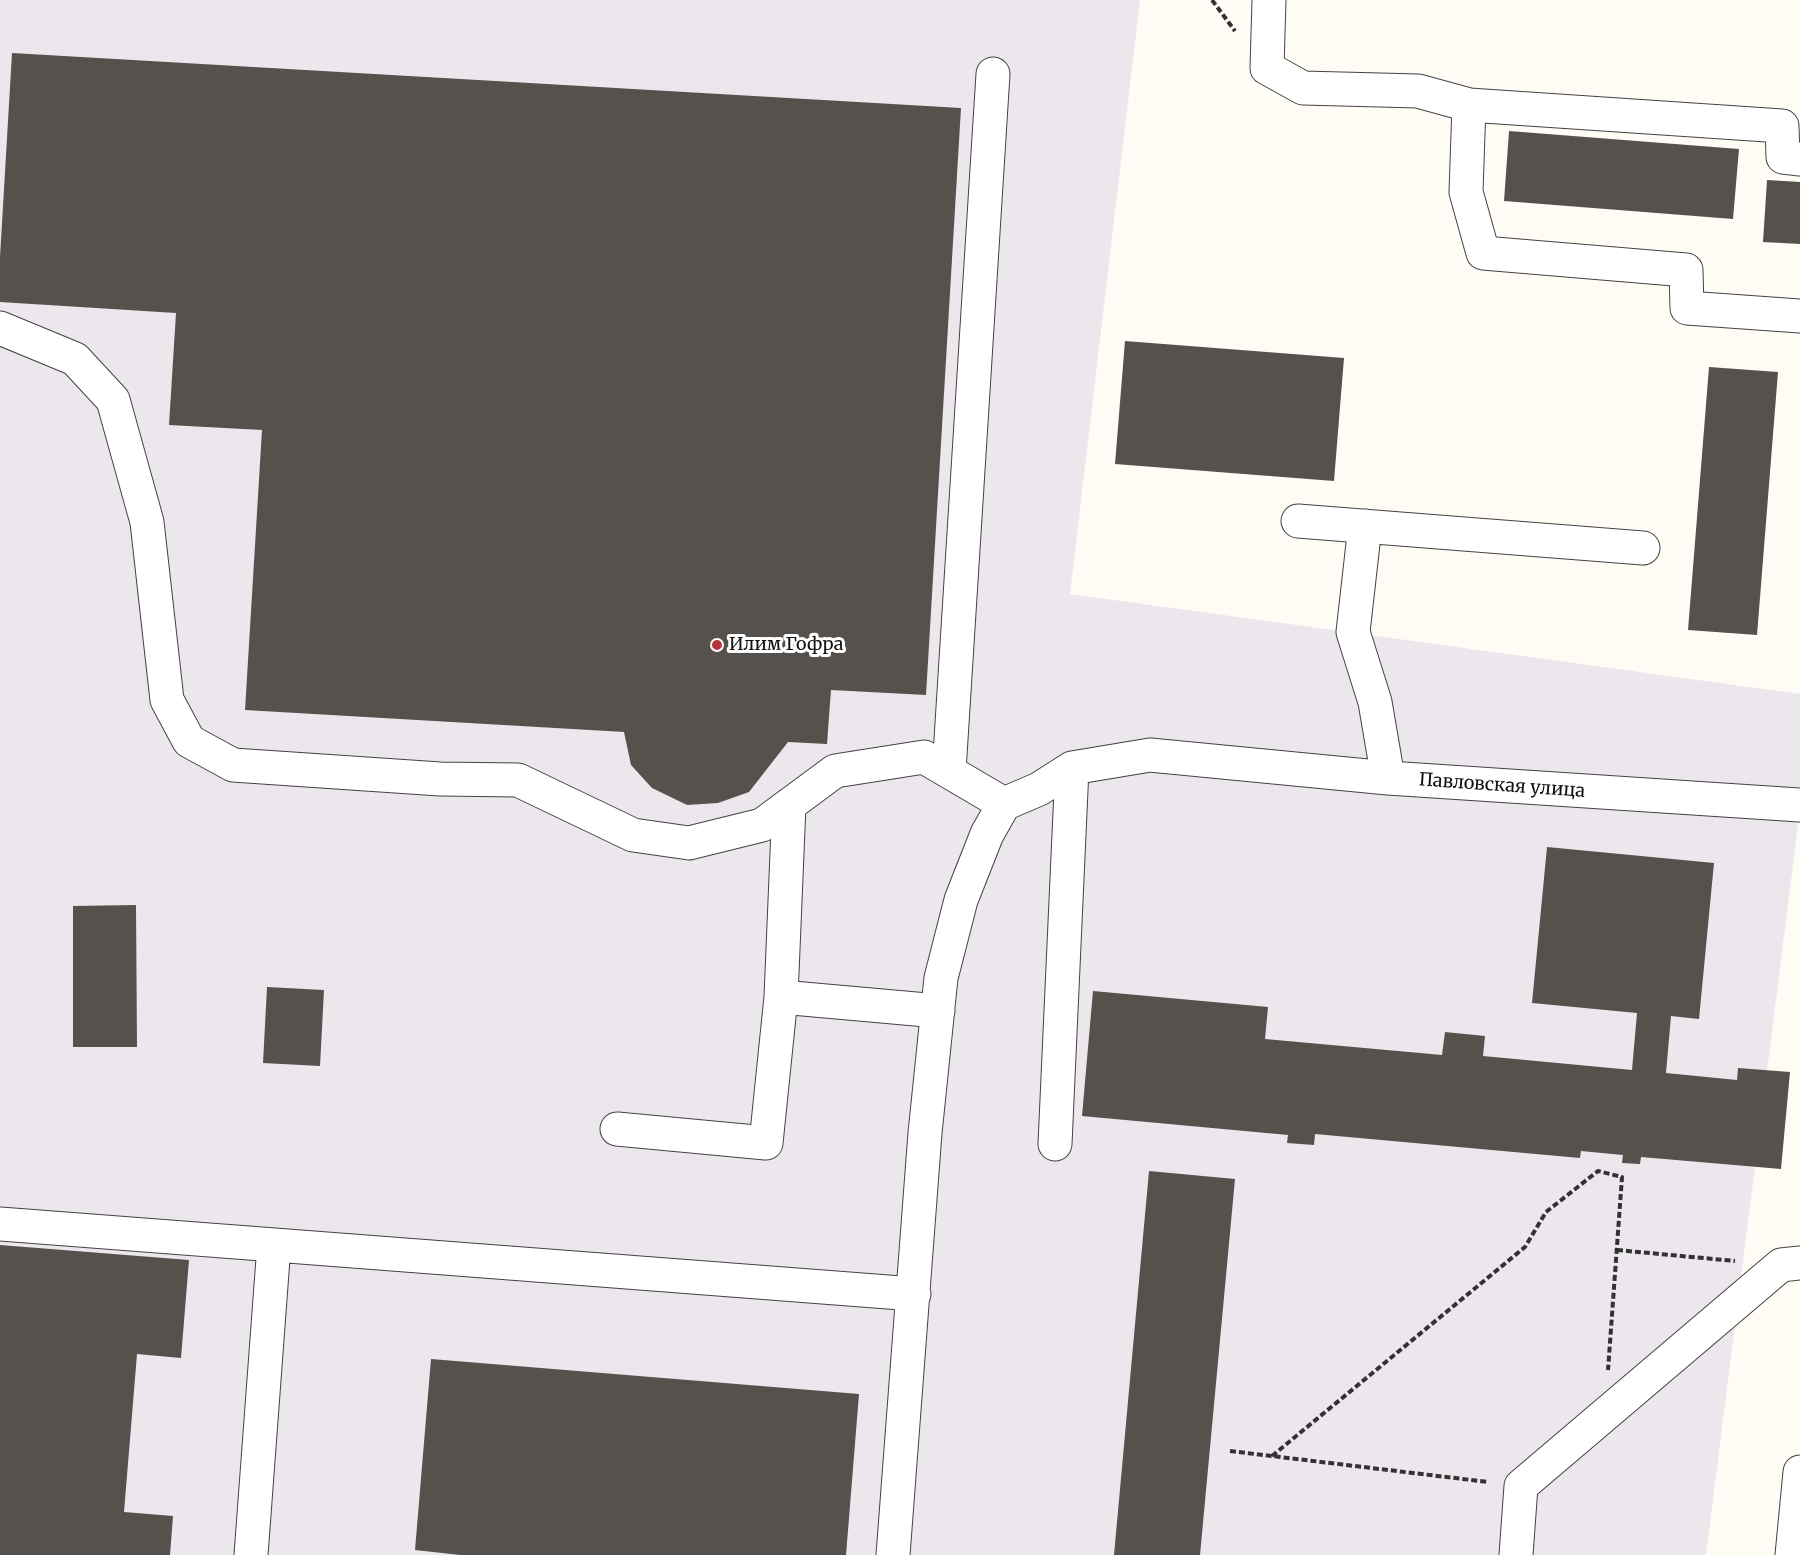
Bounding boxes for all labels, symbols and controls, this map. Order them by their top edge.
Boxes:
place label: Илим Гофра [729,634,843,656]
marker: Илим Гофра [710,638,724,652]
street label: Павловская улица [1418,769,1586,803]

